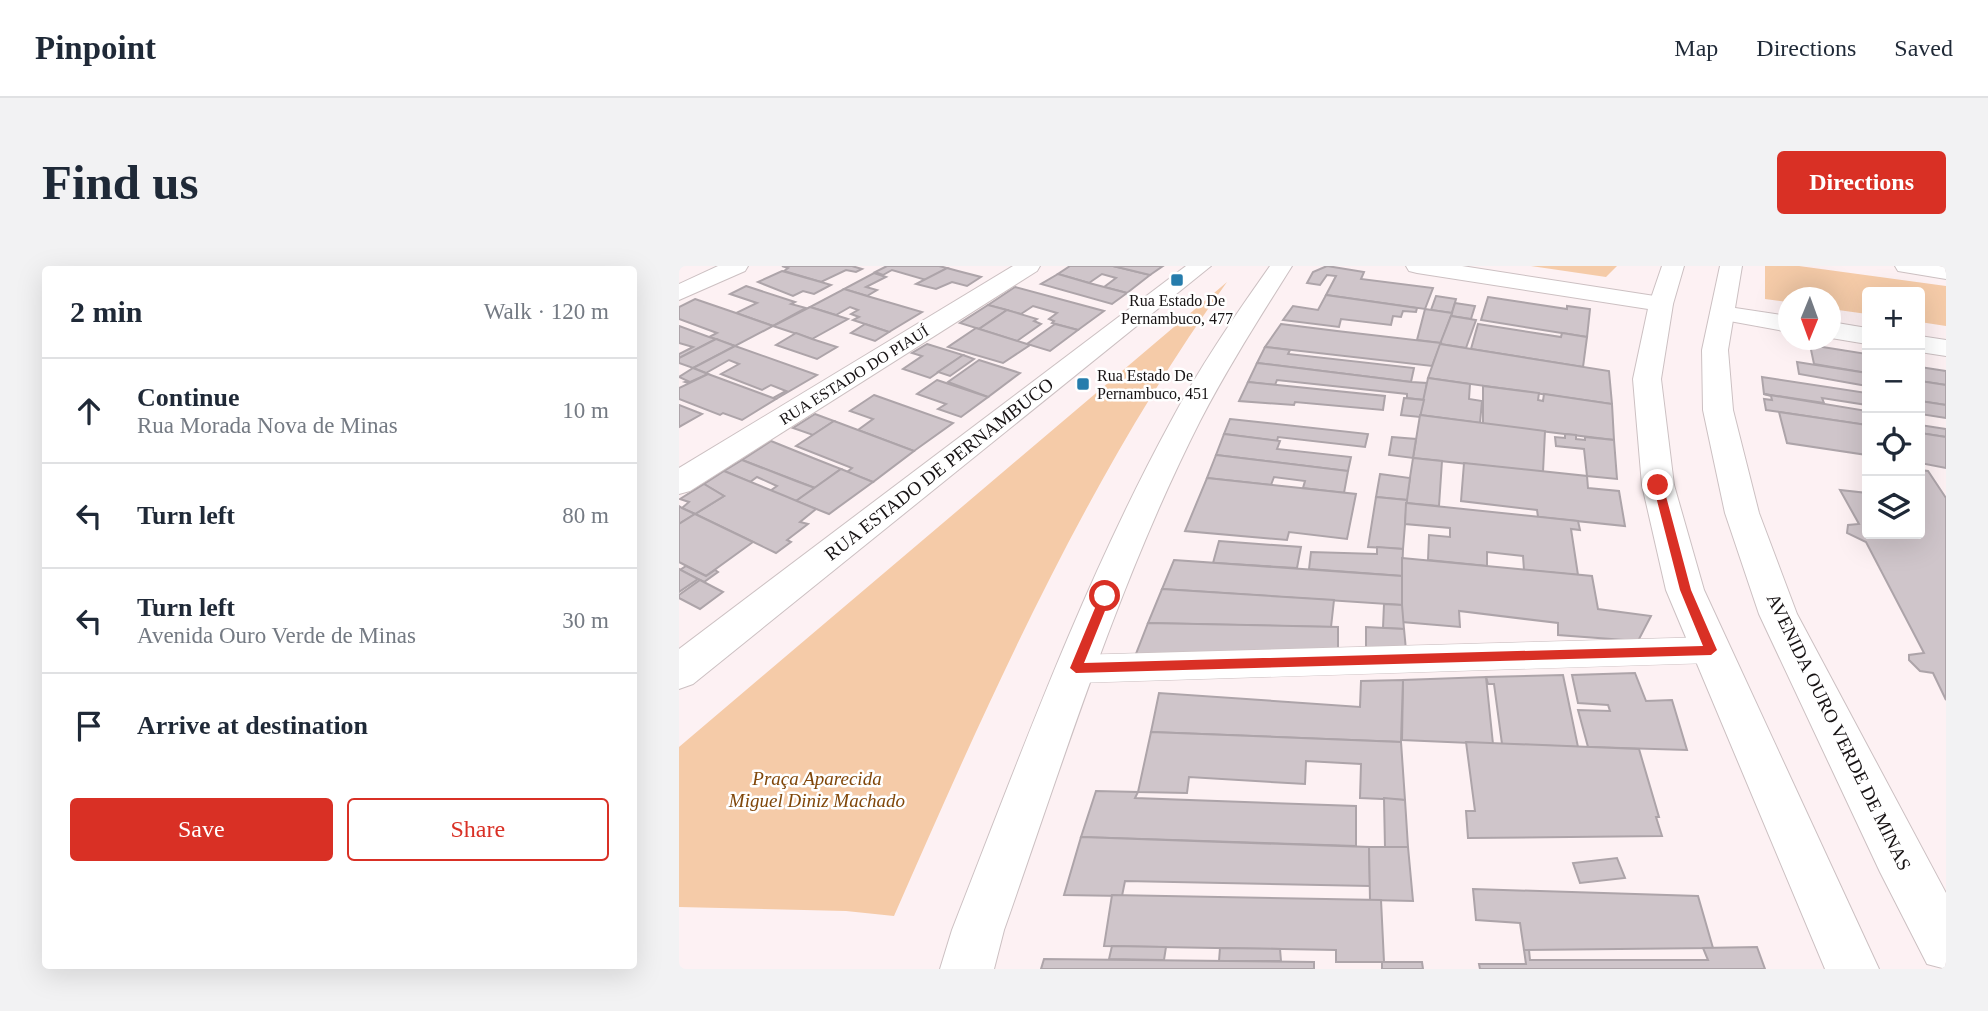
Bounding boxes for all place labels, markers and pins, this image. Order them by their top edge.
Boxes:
marker: Rua Estado De Pernambuco, 477 [1169,272,1185,288]
place label: Rua Estado De Pernambuco, 477 [1121,292,1233,327]
place label: Rua Estado De Pernambuco, 451 [1097,367,1209,402]
marker: Rua Estado De Pernambuco, 451 [1075,376,1091,392]

